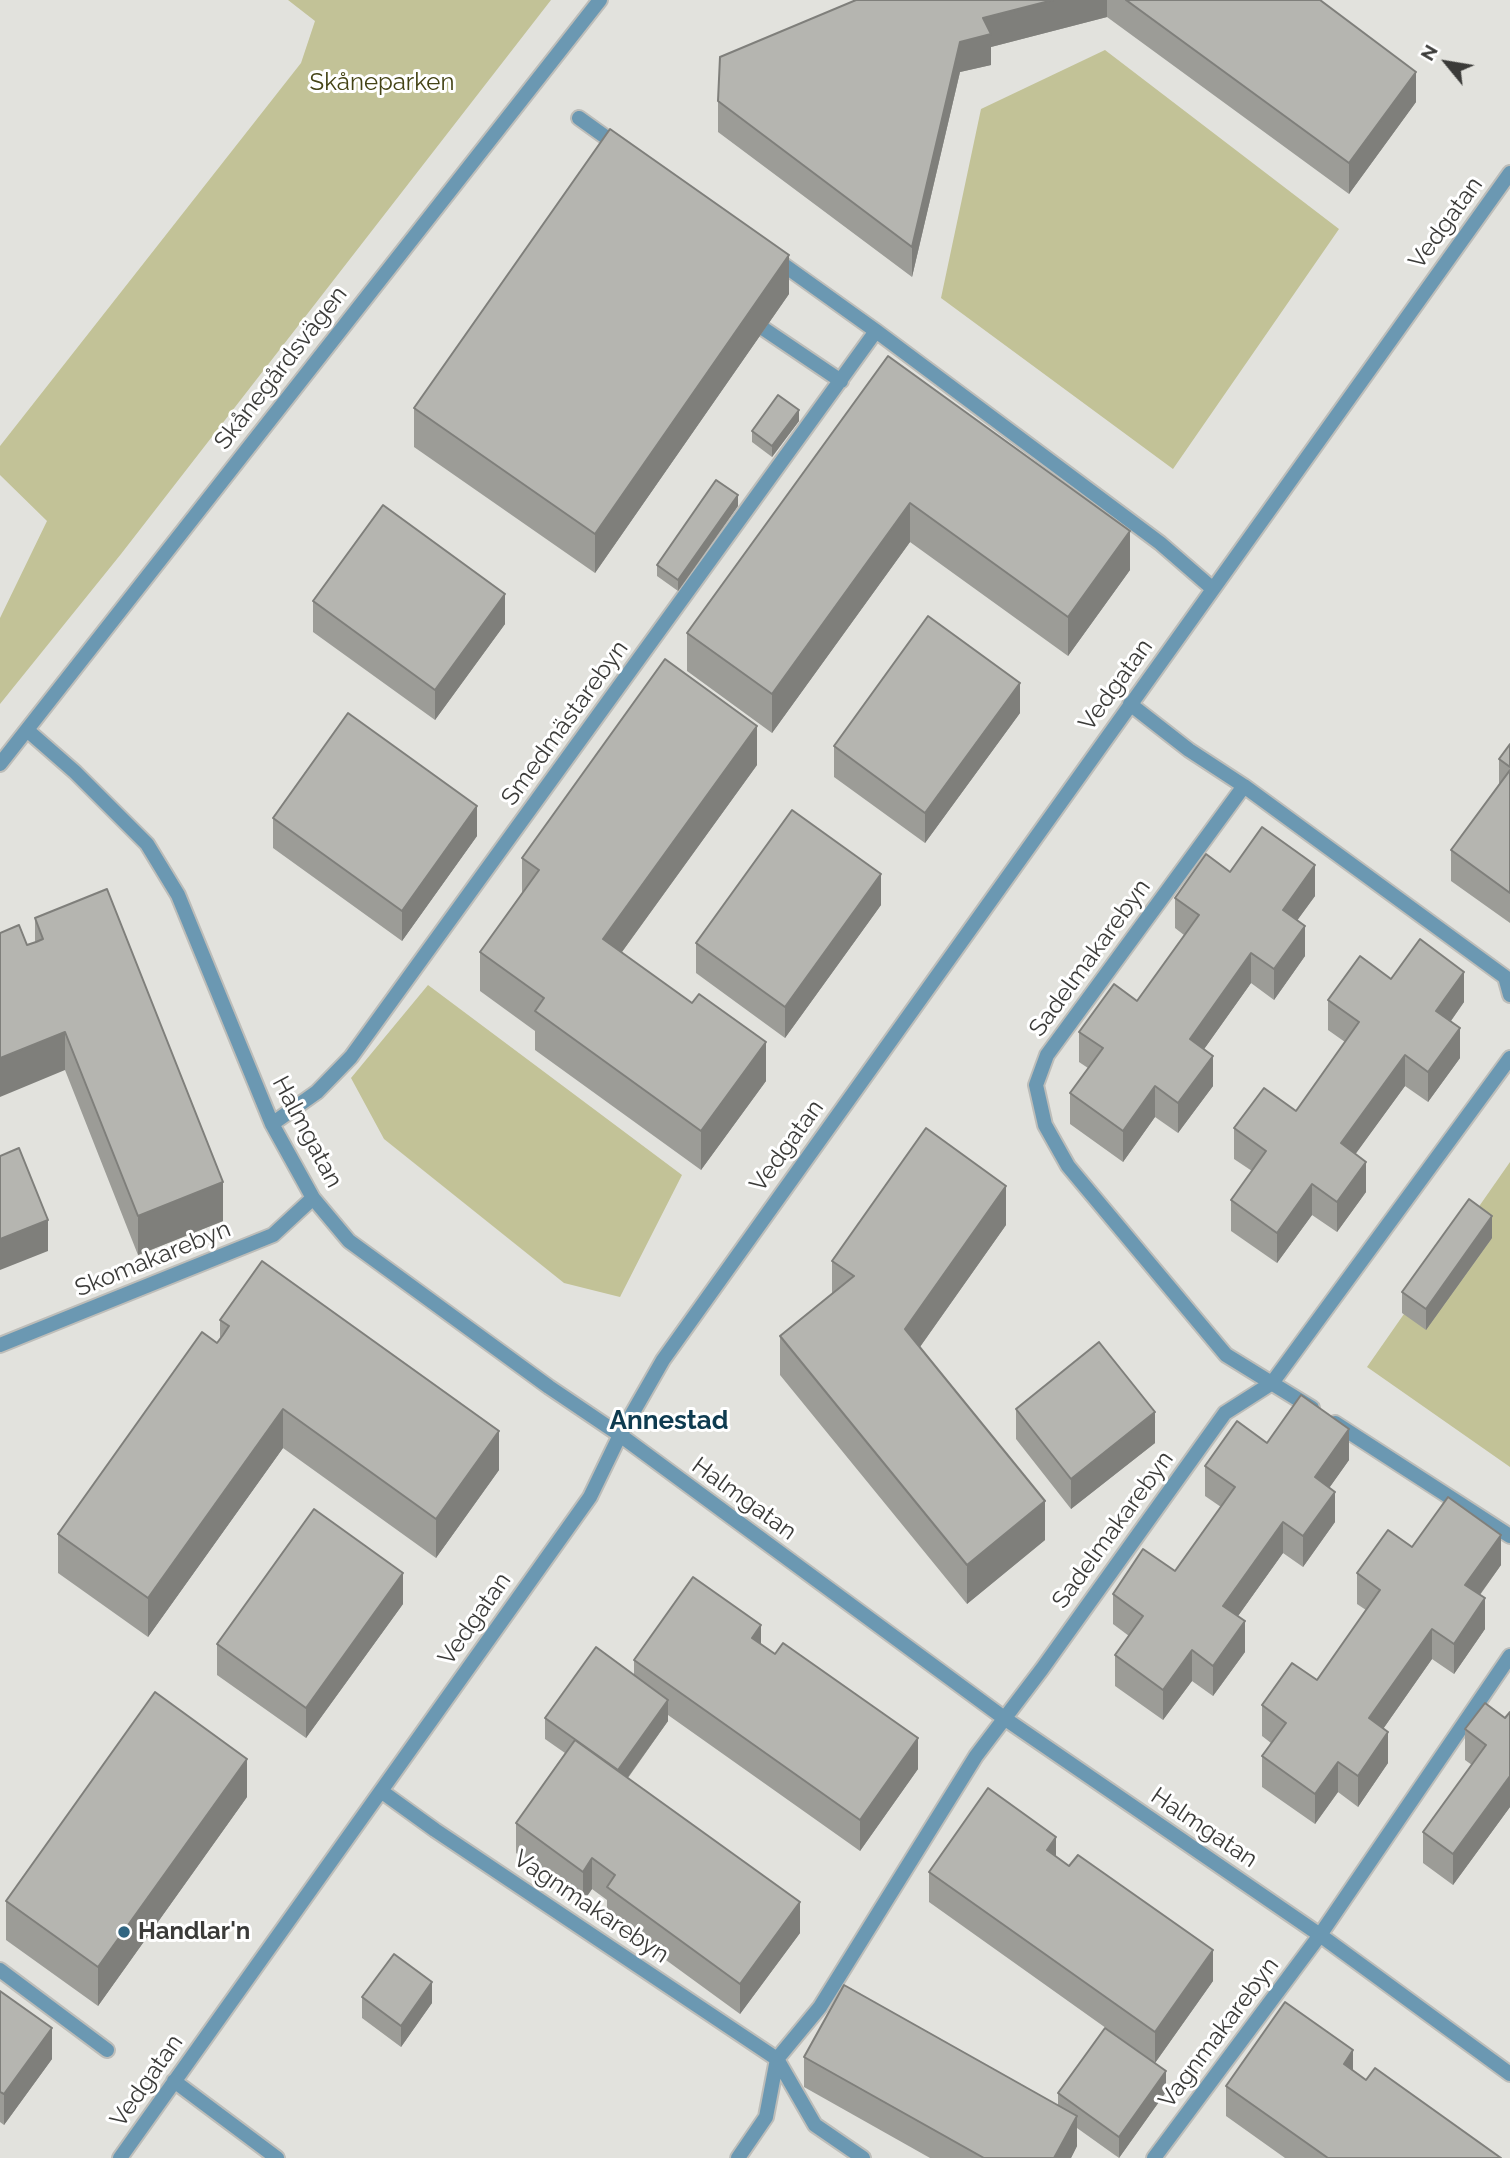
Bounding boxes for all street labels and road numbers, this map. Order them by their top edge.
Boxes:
street label: Vedgatan [1403,171,1489,275]
street label: Skånegårdsvägen [208,281,354,455]
street label: Vedgatan [1073,633,1159,737]
street label: Smedmästarebyn [495,635,635,811]
street label: Sadelmakarebyn [1023,874,1157,1042]
street label: Halmgatan [266,1071,348,1193]
street label: Vedgatan [744,1094,830,1198]
street label: Skomakarebyn [71,1215,235,1303]
street label: Sadelmakarebyn [1046,1446,1180,1614]
street label: Halmgatan [686,1451,802,1547]
street label: Vedgatan [433,1567,517,1671]
street label: Halmgatan [1145,1782,1263,1874]
street label: Vagnmakarebyn [508,1844,674,1970]
street label: Vagnmakarebyn [1153,1952,1285,2114]
street label: Vedgatan [105,2029,189,2133]

